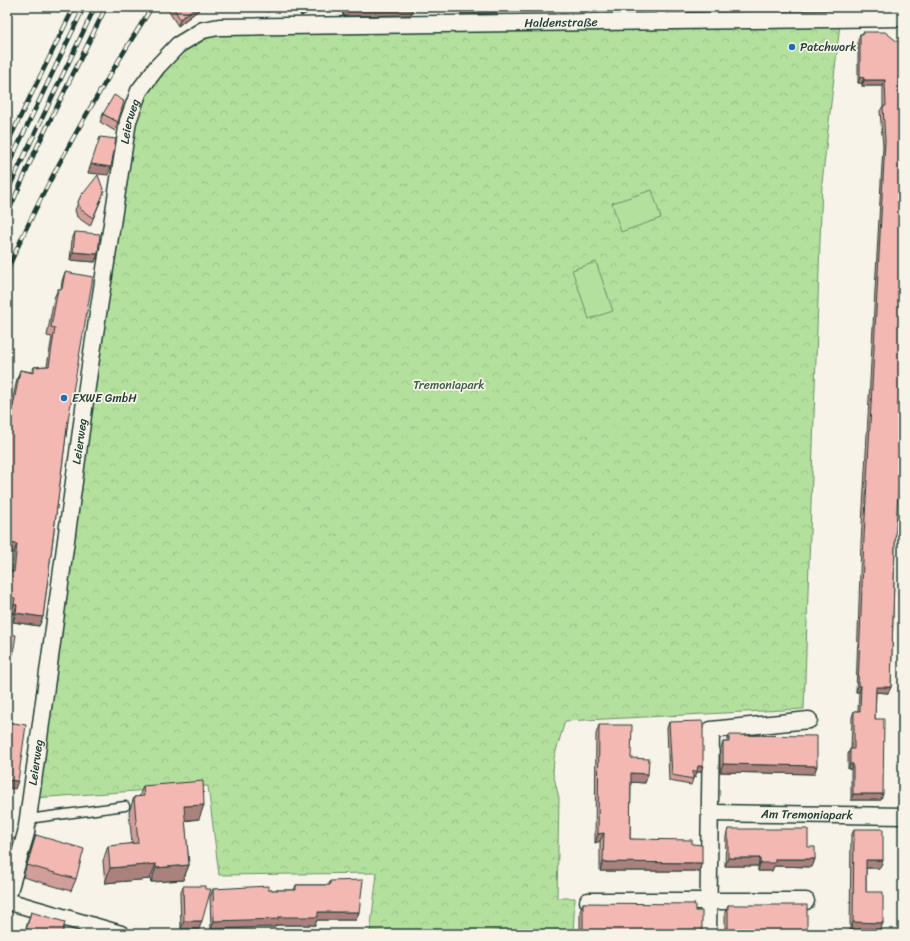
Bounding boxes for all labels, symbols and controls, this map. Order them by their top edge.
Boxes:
street label: Haldenstraße [524,11,598,34]
place label: Patchwork [800,36,857,58]
marker: Patchwork [787,42,797,52]
street label: Leierweg [114,96,146,146]
park label: Tremoniapark [413,374,485,396]
place label: EXWE GmbH [72,387,137,409]
marker: EXWE GmbH [59,393,69,403]
street label: Leierweg [65,417,94,466]
street label: Leierweg [22,738,50,787]
street label: Am Tremoniapark [760,803,854,826]

